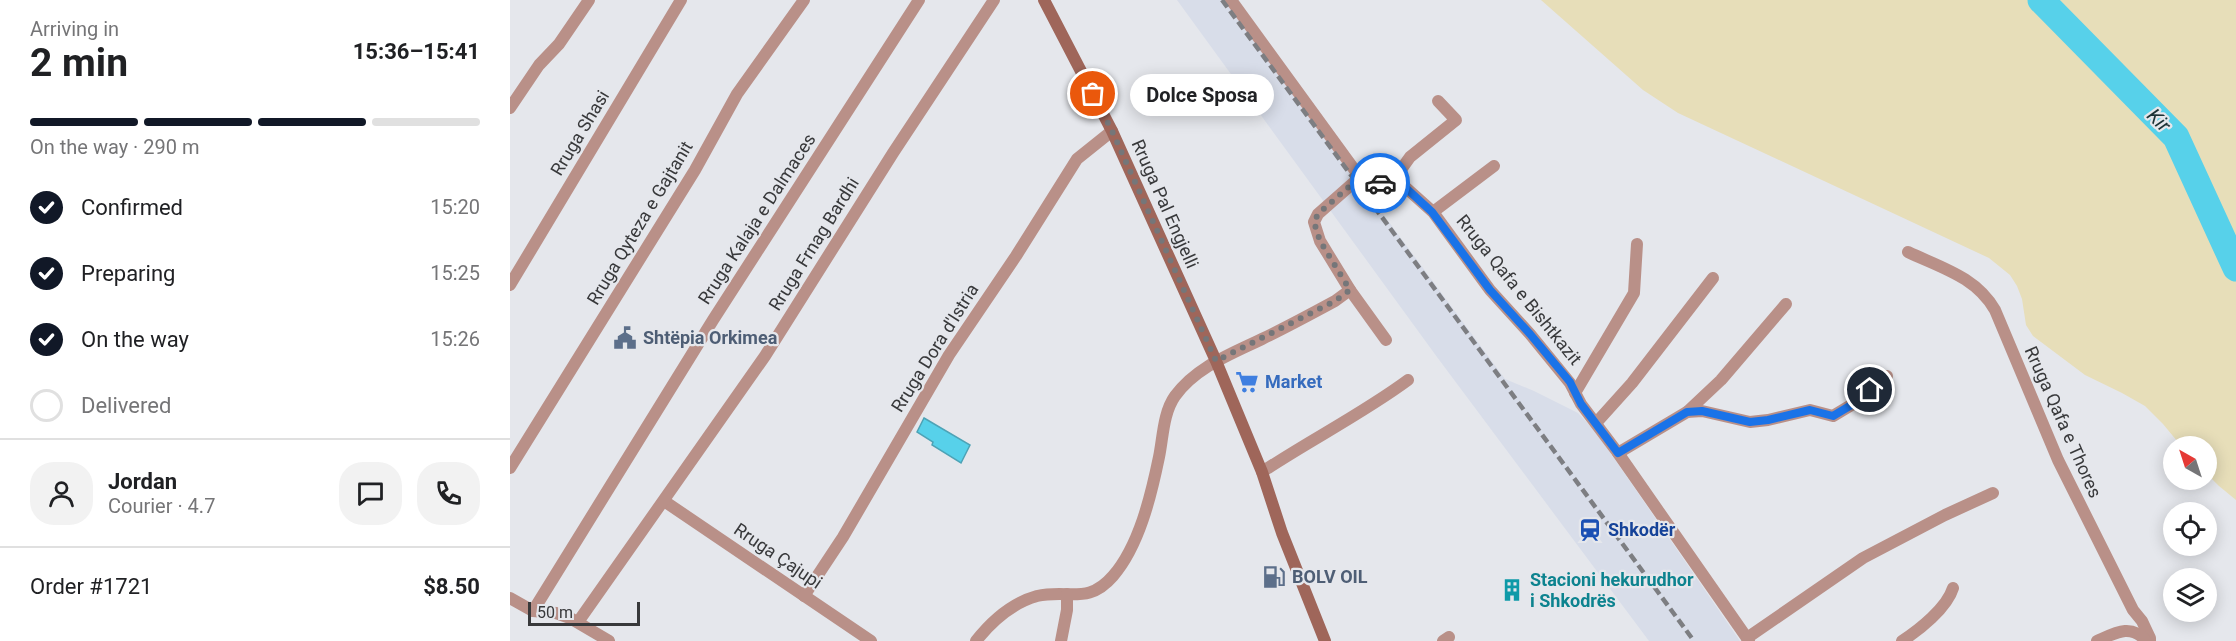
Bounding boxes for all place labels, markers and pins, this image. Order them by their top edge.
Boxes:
pin [1067,68,1118,119]
callout: Dolce Sposa [1129,73,1273,115]
public building icon: Shtëpia Orkimea [612,325,638,351]
place label: Shtëpia Orkimea [643,327,778,348]
pin [1844,364,1895,415]
supermarket icon: Market [1234,369,1260,395]
place label: Market [1265,371,1322,392]
station icon: Shkodër [1577,517,1603,543]
place label: Shkodër [1608,519,1676,540]
fuel station icon: BOLV OIL [1261,564,1287,590]
place label: BOLV OIL [1292,566,1368,587]
place label: Stacioni hekurudhor i Shkodrës [1530,569,1694,611]
building icon: Stacioni hekurudhor i Shkodrës [1499,577,1525,603]

